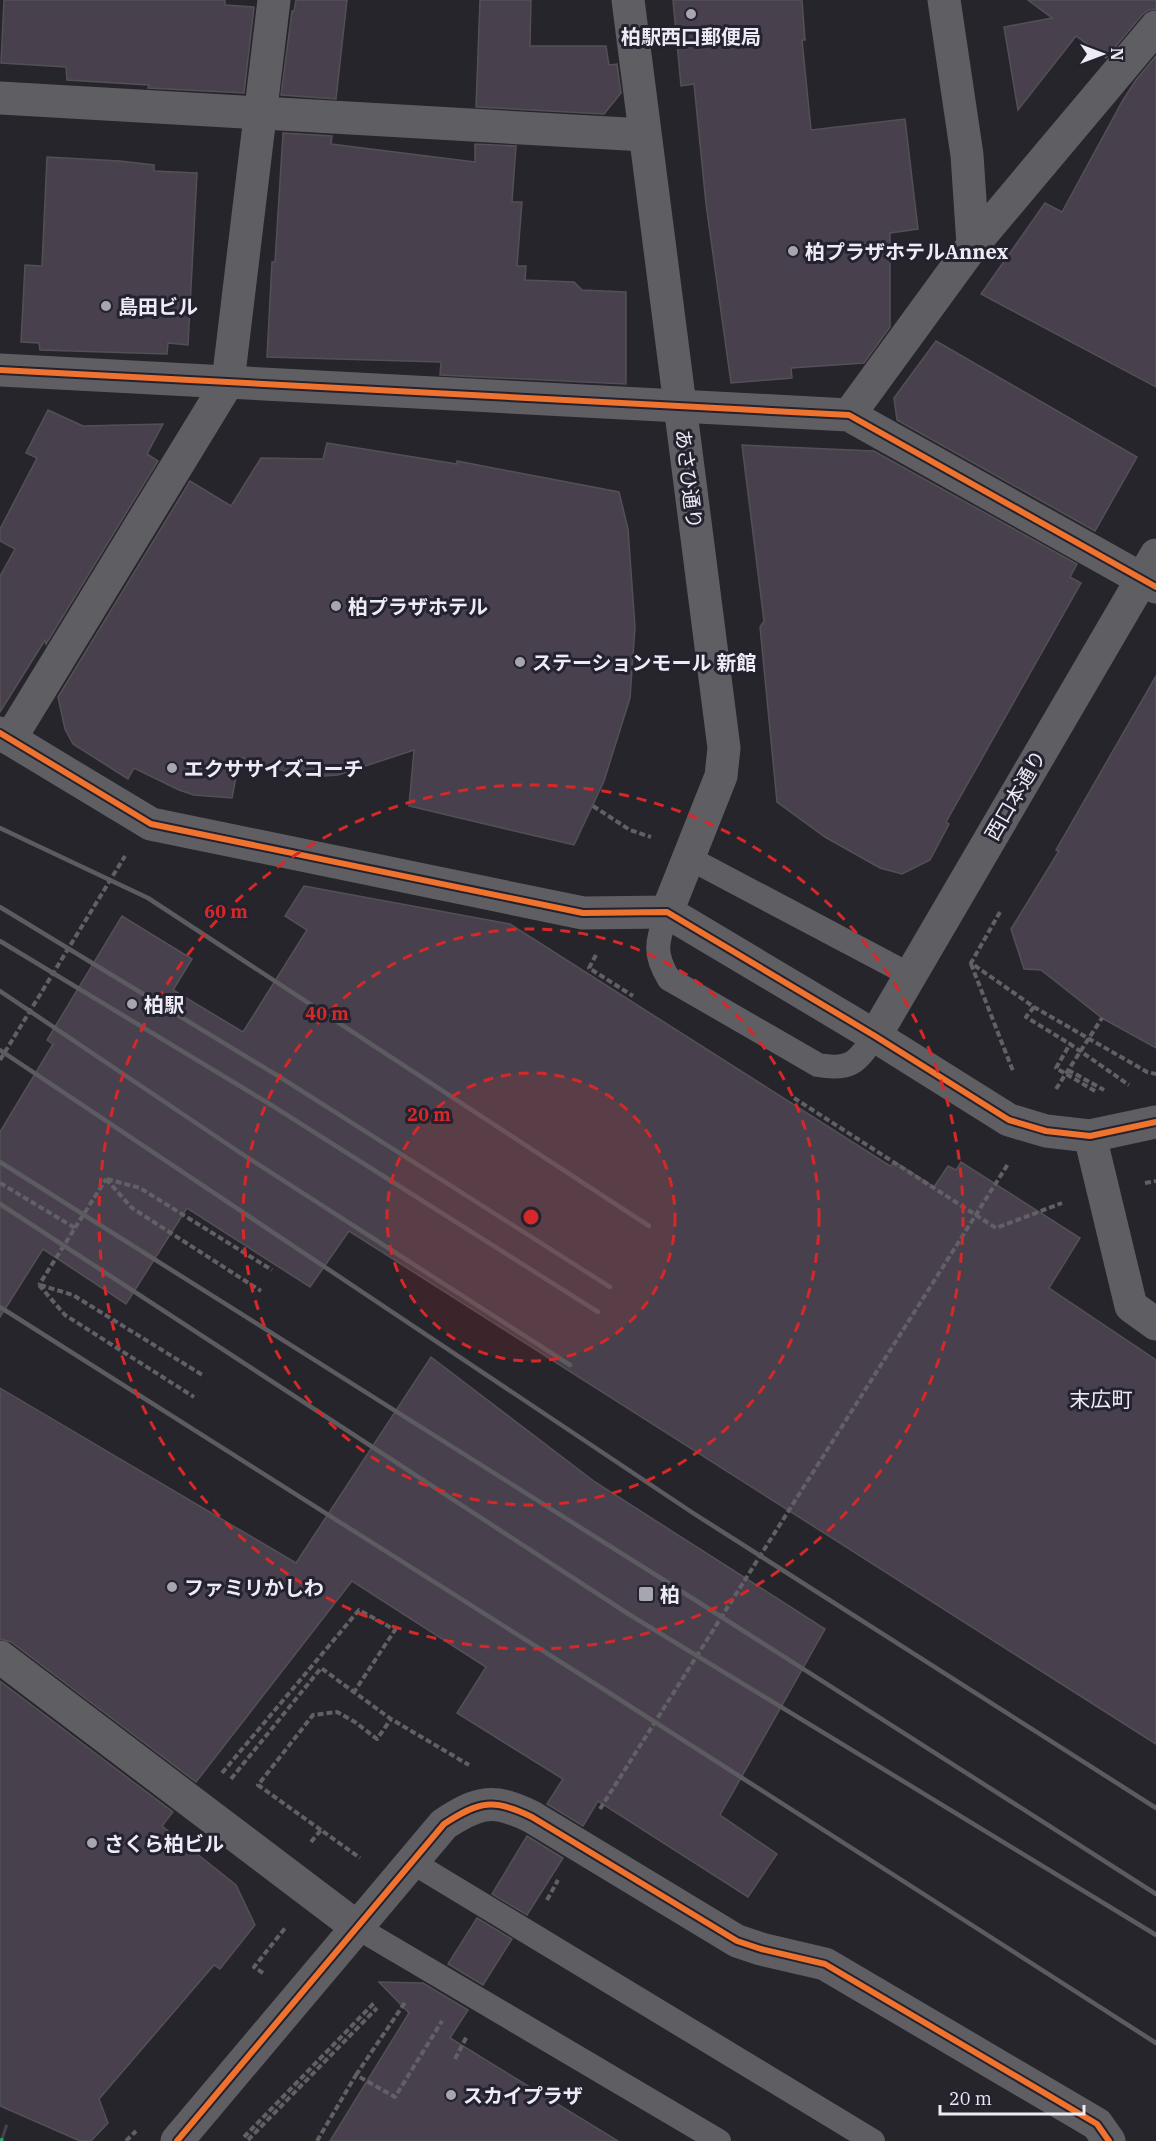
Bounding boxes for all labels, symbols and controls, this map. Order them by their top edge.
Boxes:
marker: 柏駅西口郵便局 [684,7,698,21]
place label: 柏駅西口郵便局 [621,23,761,50]
north arrow [1072,24,1132,84]
text: N [1107,48,1127,60]
place label: 柏プラザホテルAnnex [805,238,1008,265]
marker: 柏プラザホテルAnnex [786,244,800,258]
place label: 島田ビル [118,293,198,320]
marker: 島田ビル [99,299,113,313]
street label: あさひ通り [670,428,708,530]
place label: 柏プラザホテル [348,593,488,620]
marker: 柏プラザホテル [329,599,343,613]
place label: ステーションモール 新館 [532,649,756,676]
marker: ステーションモール 新館 [513,655,527,669]
street label: 西口本通り [978,745,1052,845]
place label: エクササイズコーチ [184,755,363,782]
marker: エクササイズコーチ [165,761,179,775]
text: 60 m [204,900,248,923]
place label: 柏駅 [144,991,184,1018]
marker: 柏駅 [125,997,139,1011]
text: 40 m [305,1002,349,1025]
text: 20 m [407,1103,451,1126]
centre of rings [521,1207,541,1227]
district label: 末広町 [1070,1385,1133,1413]
place label: ファミリかしわ [184,1574,324,1601]
marker: ファミリかしわ [165,1580,179,1594]
place label: 柏 [660,1581,680,1608]
marker: 柏 [637,1585,655,1603]
place label: さくら柏ビル [104,1830,224,1857]
marker: さくら柏ビル [85,1836,99,1850]
scale bar [940,2078,1084,2116]
place label: スカイプラザ [463,2082,583,2109]
text: 20 m [949,2087,992,2110]
marker: スカイプラザ [444,2088,458,2102]

